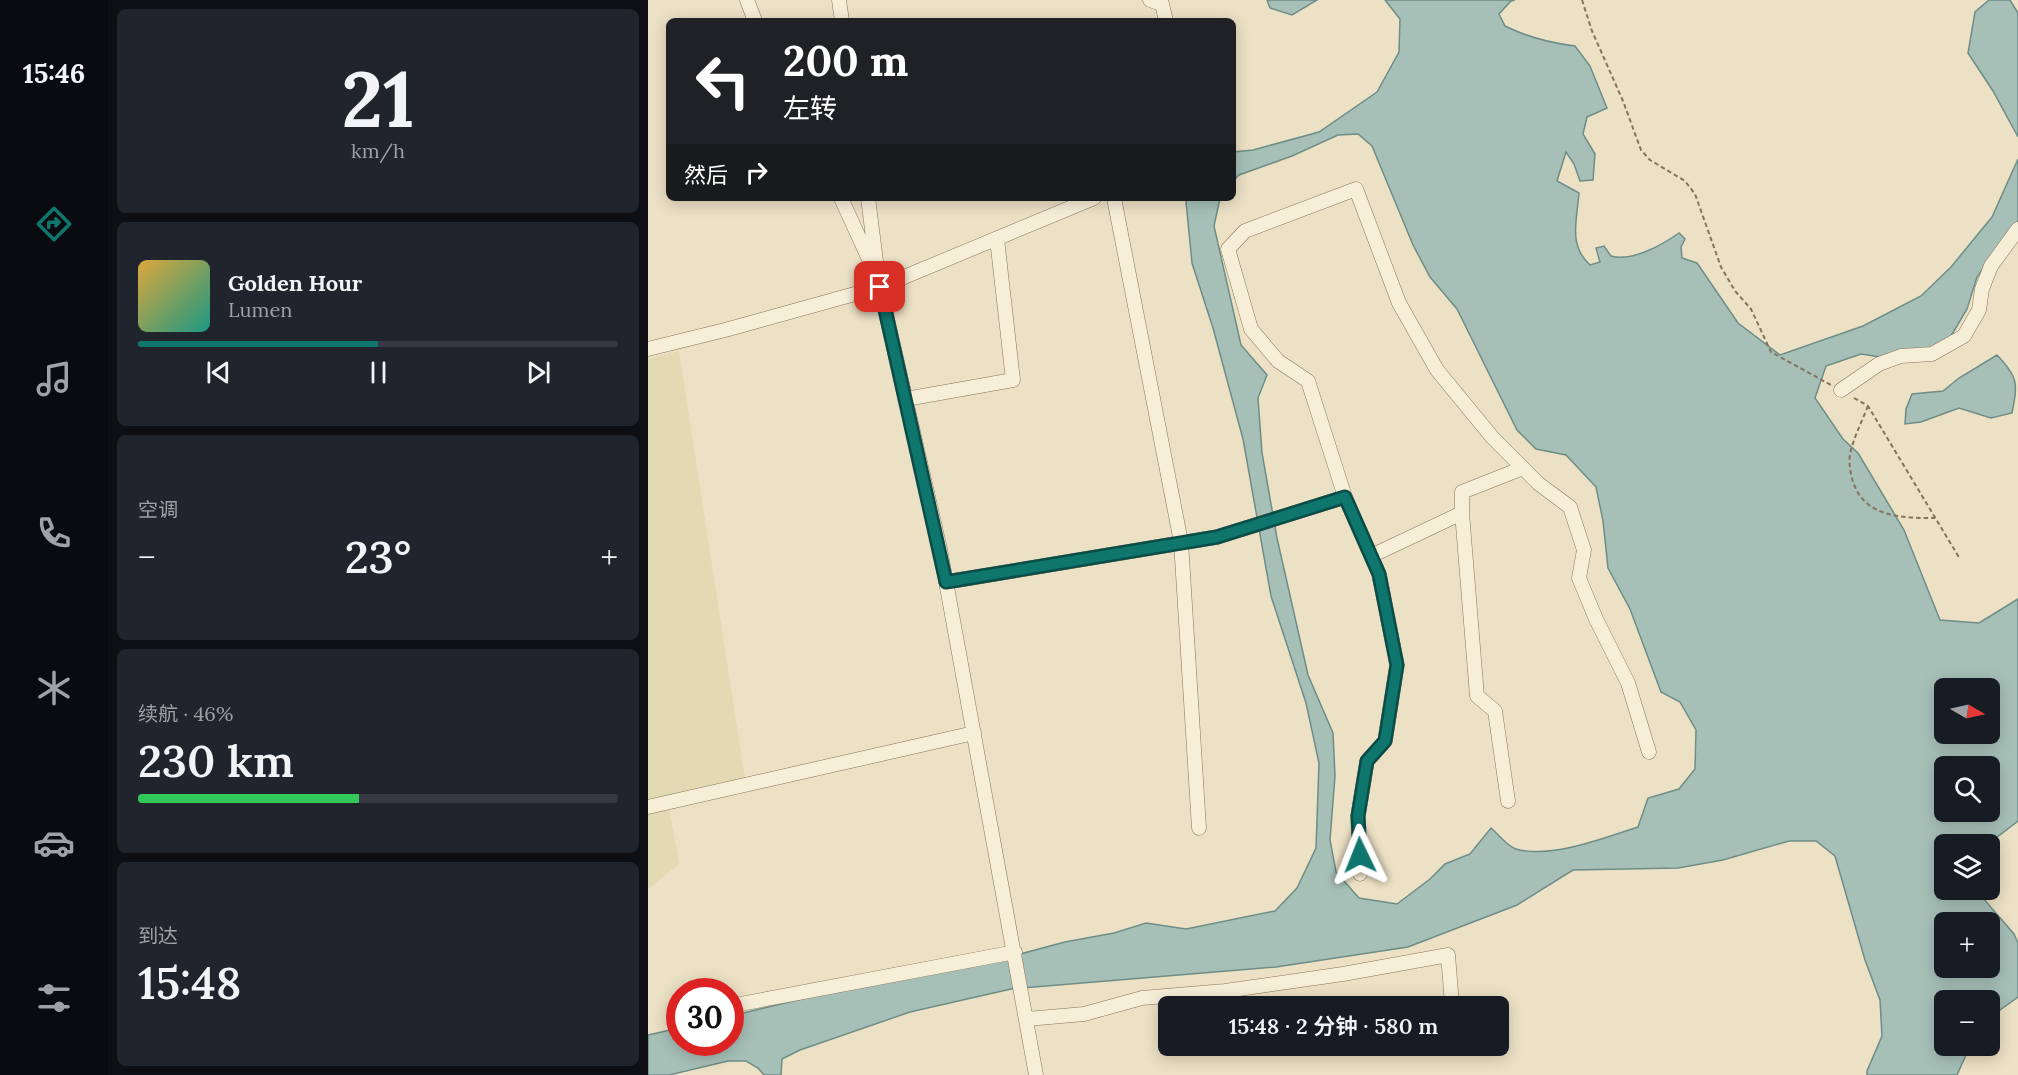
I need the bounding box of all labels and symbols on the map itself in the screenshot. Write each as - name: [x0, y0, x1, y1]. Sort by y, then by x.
- pin: [854, 261, 905, 312]
- north arrow: [1934, 678, 2000, 744]
- position arrow: [1328, 823, 1392, 887]
- speed limit sign: 30: [666, 978, 744, 1056]

